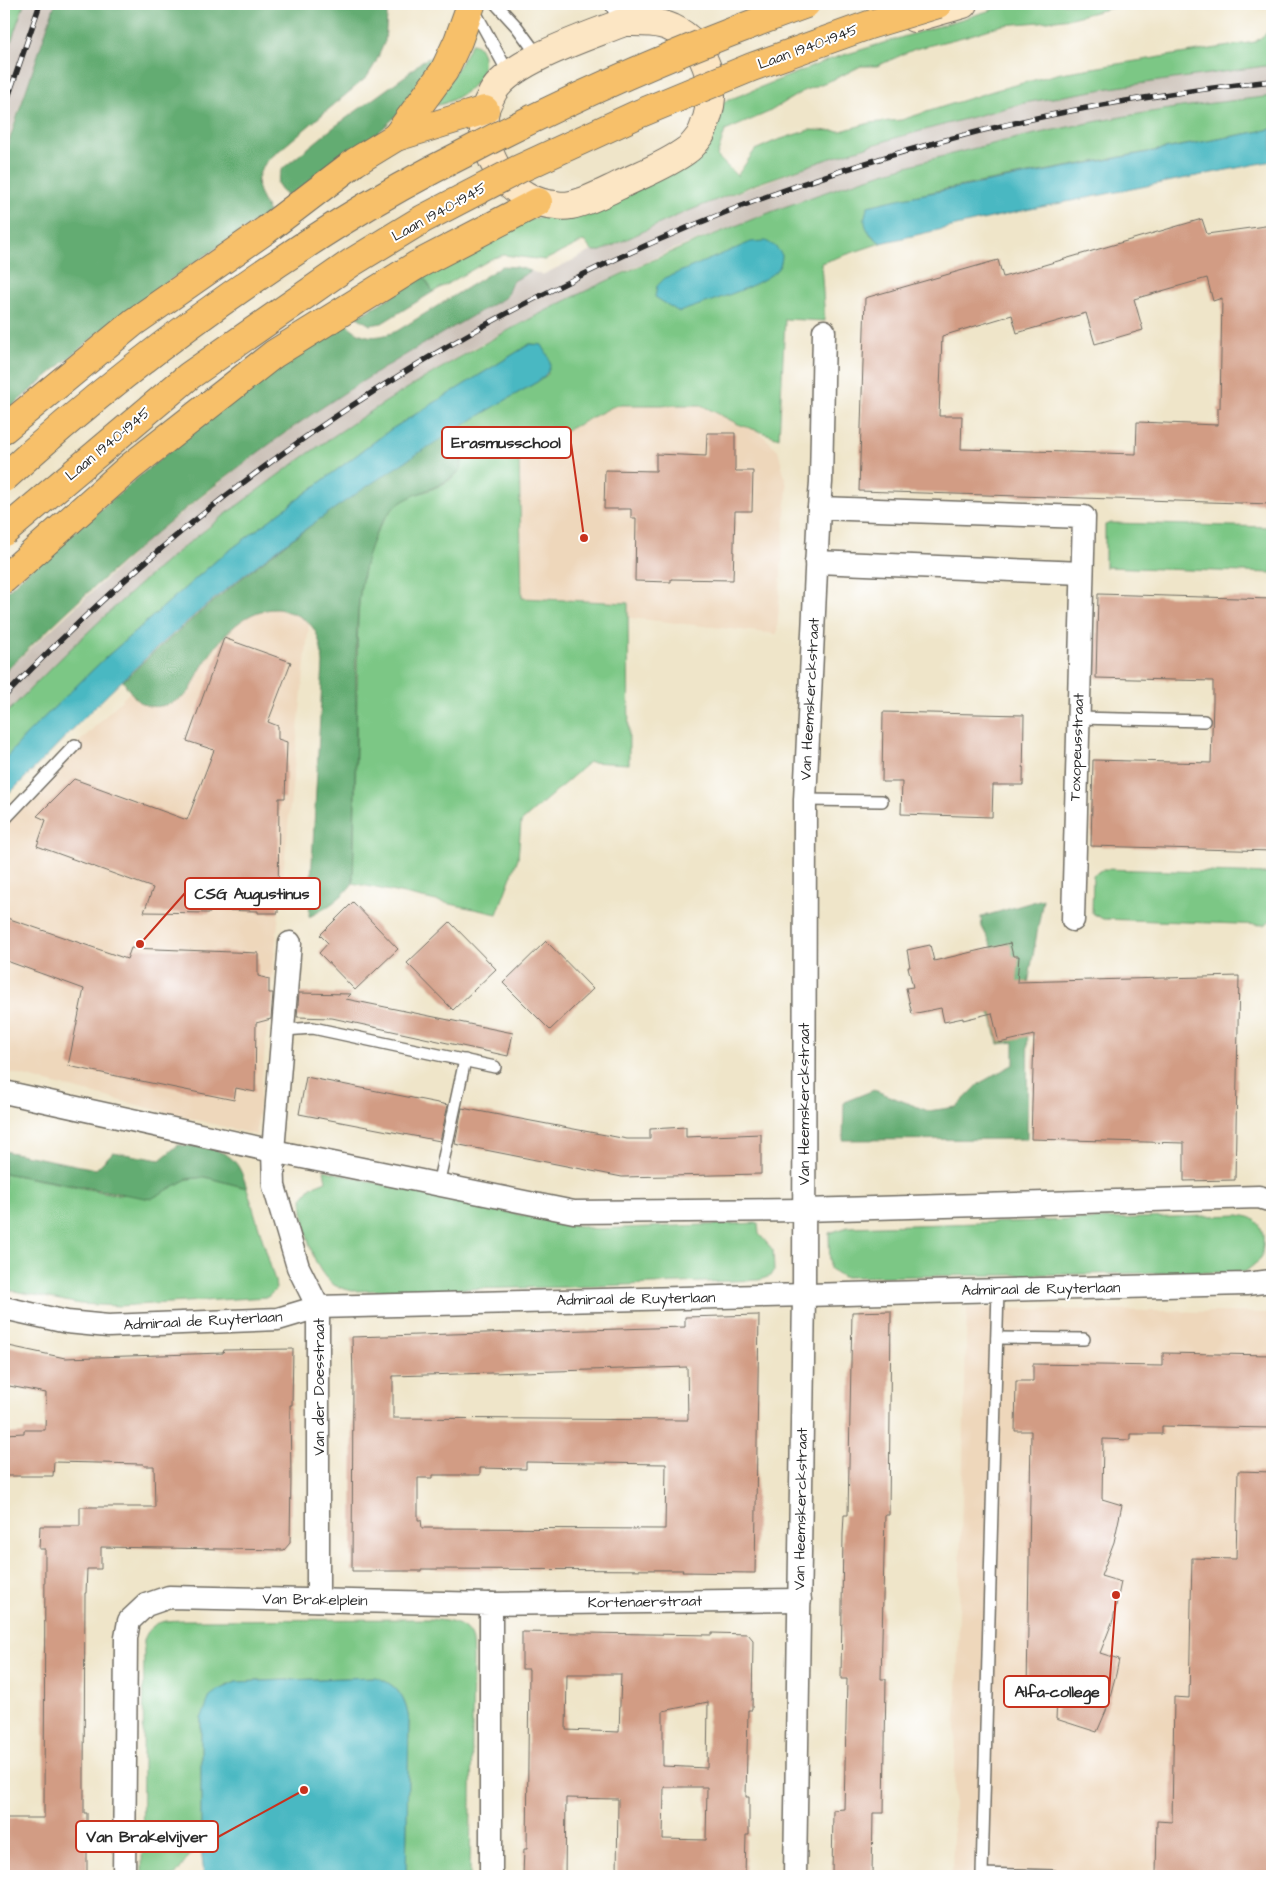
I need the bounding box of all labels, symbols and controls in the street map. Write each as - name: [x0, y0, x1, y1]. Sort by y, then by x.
- street label: Laan 1940-1945: [755, 19, 861, 75]
- street label: Laan 1940-1945: [388, 177, 490, 247]
- street label: Laan 1940-1945: [61, 402, 155, 486]
- callout: Erasmusschool: [442, 427, 571, 458]
- text: Erasmusschool: [451, 432, 561, 454]
- street label: Van Heemskerckstraat: [795, 617, 825, 781]
- street label: Toxopeusstraat: [1065, 693, 1089, 801]
- callout: CSG Augustinus: [185, 878, 320, 909]
- text: CSG Augustinus: [195, 883, 309, 907]
- street label: Van Heemskerckstraat: [794, 1023, 815, 1185]
- street label: Admiraal de Ruyterlaan: [961, 1277, 1121, 1302]
- street label: Admiraal de Ruyterlaan: [556, 1287, 716, 1312]
- street label: Admiraal de Ruyterlaan: [123, 1306, 284, 1337]
- street label: Van der Doesstraat: [309, 1318, 330, 1456]
- street label: Van Heemskerckstraat: [789, 1428, 813, 1590]
- street label: Van Brakelplein: [262, 1589, 368, 1611]
- street label: Kortenaerstraat: [587, 1591, 703, 1613]
- callout: Alfa-college: [1004, 1676, 1109, 1707]
- text: Alfa-college: [1014, 1681, 1100, 1705]
- callout: Van Brakelvijver: [76, 1821, 218, 1852]
- text: Van Brakelvijver: [85, 1826, 208, 1848]

